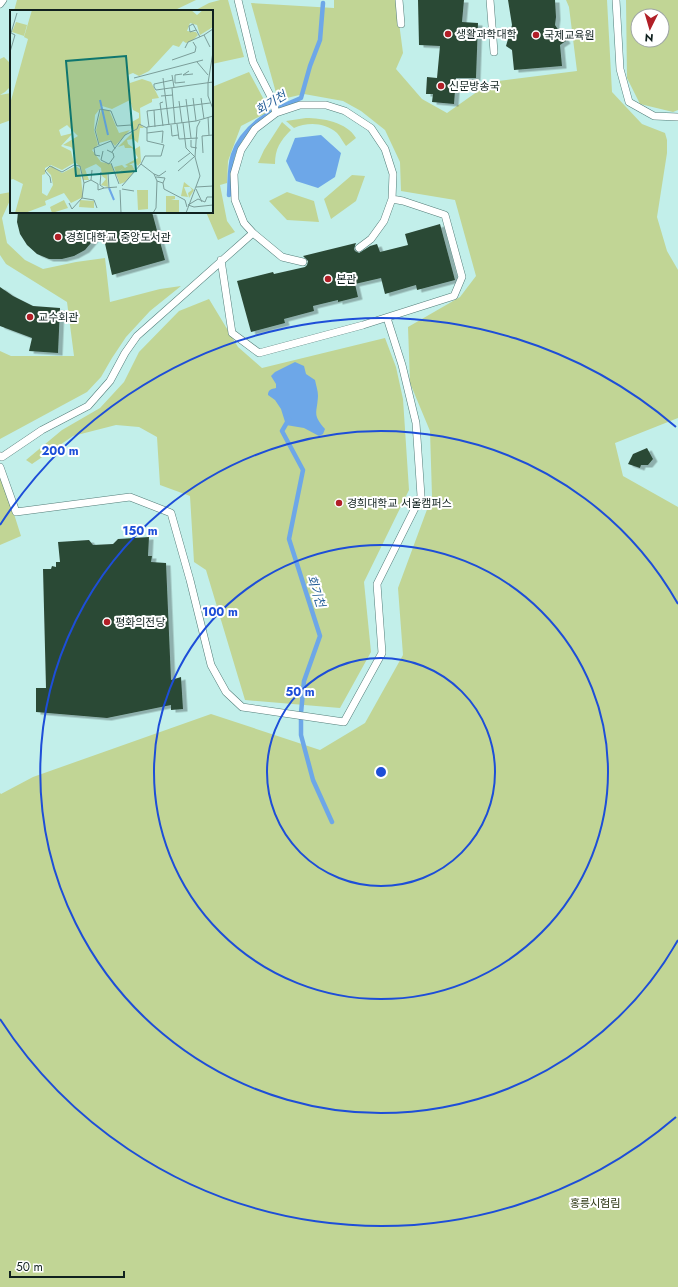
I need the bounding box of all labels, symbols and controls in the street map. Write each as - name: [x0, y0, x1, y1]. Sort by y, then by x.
- north arrow: [630, 8, 670, 48]
- inset map: [10, 10, 213, 213]
- place label: 생활과학대학: [456, 26, 517, 42]
- place label: 국제교육원: [544, 27, 595, 43]
- marker: 생활과학대학: [443, 29, 453, 39]
- marker: 국제교육원: [531, 30, 541, 40]
- text: N: [644, 30, 654, 46]
- place label: 신문방송국: [449, 78, 500, 94]
- marker: 신문방송국: [436, 81, 446, 91]
- water label: 회기천: [252, 86, 292, 119]
- place label: 경희대학교 중앙도서관: [66, 229, 171, 245]
- marker: 경희대학교 중앙도서관: [53, 232, 63, 242]
- place label: 본관: [336, 271, 356, 287]
- marker: 본관: [323, 274, 333, 284]
- place label: 교수회관: [38, 309, 78, 325]
- marker: 교수회관: [25, 312, 35, 322]
- text: 200 m: [41, 442, 79, 460]
- place label: 경희대학교 서울캠퍼스: [347, 495, 452, 511]
- marker: 경희대학교 서울캠퍼스: [334, 498, 344, 508]
- text: 150 m: [122, 522, 158, 540]
- water label: 회기천: [302, 572, 330, 611]
- text: 100 m: [202, 603, 238, 621]
- place label: 평화의전당: [115, 614, 166, 630]
- marker: 평화의전당: [102, 617, 112, 627]
- text: 50 m: [285, 683, 315, 701]
- centre of rings: [374, 765, 388, 779]
- park label: 홍릉시험림: [570, 1195, 620, 1211]
- scale bar: [10, 1253, 124, 1279]
- text: 50 m: [16, 1258, 43, 1276]

